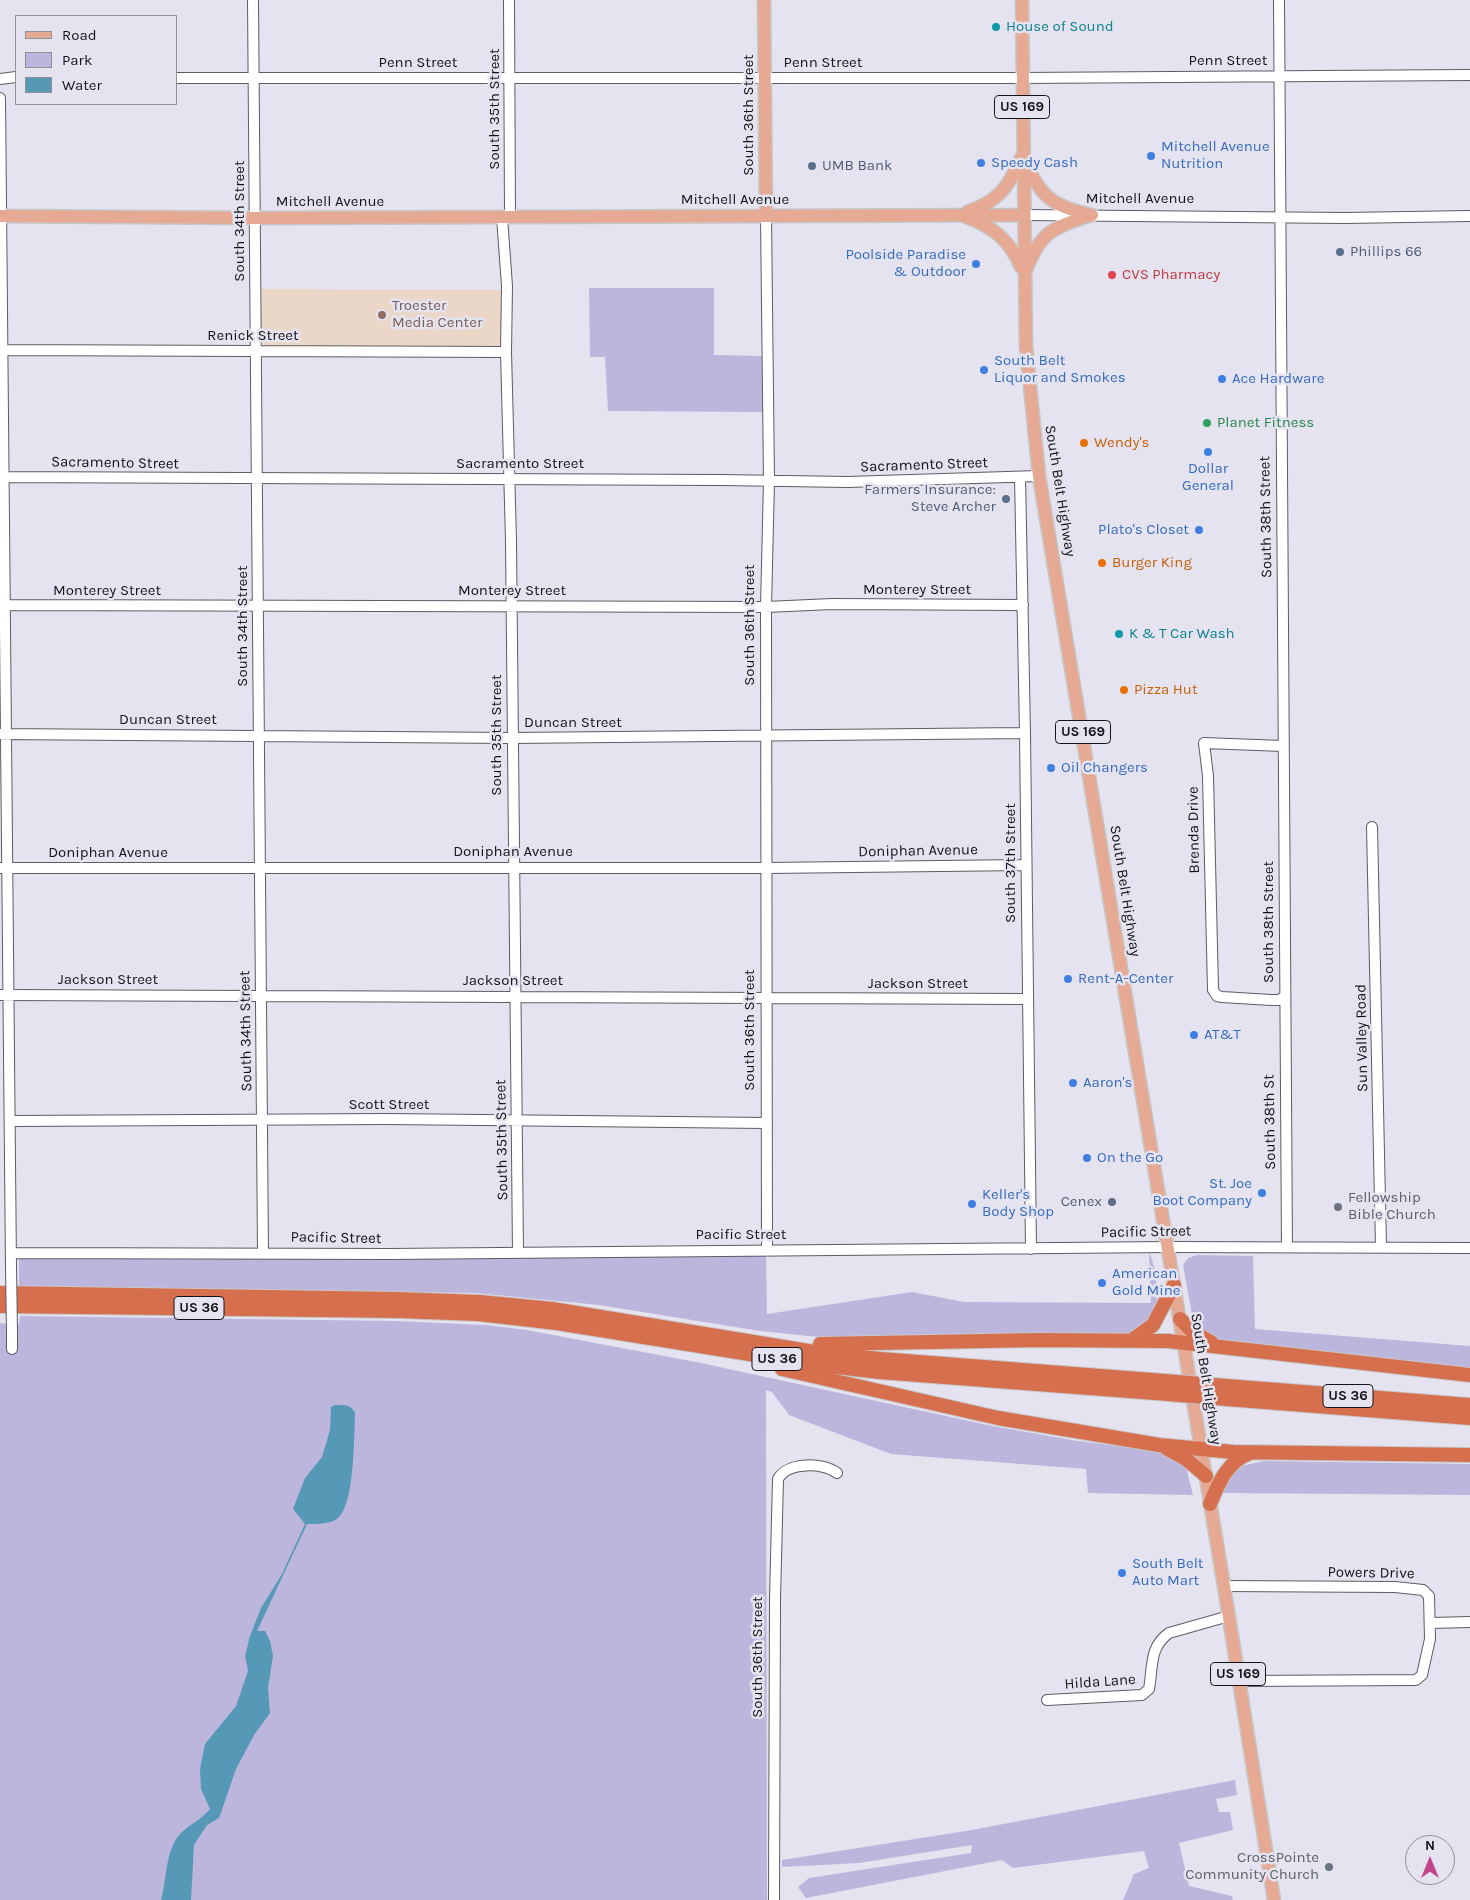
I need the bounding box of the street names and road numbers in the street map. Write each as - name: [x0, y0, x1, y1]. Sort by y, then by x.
- street label: South 35th Street: [486, 48, 504, 170]
- street label: Penn Street: [1189, 52, 1267, 70]
- street label: Penn Street: [379, 54, 457, 72]
- street label: South 36th Street: [740, 54, 758, 176]
- street label: Penn Street: [784, 54, 862, 72]
- road number: US 169: [994, 95, 1050, 118]
- street label: South 34th Street: [231, 160, 249, 282]
- street label: Mitchell Avenue: [1086, 190, 1194, 208]
- street label: Mitchell Avenue: [681, 191, 789, 209]
- street label: Mitchell Avenue: [276, 193, 384, 211]
- street label: Renick Street: [207, 327, 299, 345]
- street label: South Belt Highway: [1041, 424, 1079, 558]
- street label: Sacramento Street: [51, 453, 179, 473]
- street label: Sacramento Street: [860, 454, 988, 476]
- street label: Sacramento Street: [456, 455, 584, 473]
- street label: South 38th Street: [1256, 456, 1276, 578]
- street label: South 36th Street: [741, 564, 759, 686]
- street label: South 34th Street: [234, 565, 252, 687]
- street label: Monterey Street: [863, 581, 971, 599]
- street label: Monterey Street: [53, 582, 161, 600]
- street label: Monterey Street: [458, 582, 566, 600]
- street label: South 35th Street: [488, 674, 506, 796]
- street label: Duncan Street: [119, 711, 217, 729]
- street label: Duncan Street: [524, 714, 622, 732]
- road number: US 169: [1056, 720, 1110, 744]
- street label: Brenda Drive: [1184, 786, 1204, 874]
- street label: South 37th Street: [1002, 803, 1020, 923]
- street label: South Belt Highway: [1106, 824, 1144, 958]
- street label: Doniphan Avenue: [858, 841, 978, 861]
- street label: Doniphan Avenue: [453, 843, 573, 861]
- street label: Doniphan Avenue: [48, 844, 168, 862]
- street label: South 38th Street: [1260, 861, 1278, 983]
- street label: South 36th Street: [741, 969, 759, 1091]
- street label: South 34th Street: [236, 970, 256, 1092]
- street label: Jackson Street: [58, 971, 158, 989]
- street label: Jackson Street: [463, 972, 563, 990]
- street label: Jackson Street: [868, 975, 968, 993]
- street label: Sun Valley Road: [1352, 984, 1372, 1092]
- street label: South 38th St: [1260, 1074, 1280, 1170]
- street label: South 35th Street: [492, 1079, 512, 1201]
- street label: Scott Street: [348, 1096, 430, 1114]
- street label: Pacific Street: [1100, 1222, 1192, 1242]
- street label: Pacific Street: [696, 1226, 786, 1244]
- street label: Pacific Street: [290, 1228, 382, 1248]
- road number: US 36: [174, 1296, 224, 1320]
- street label: South Belt Highway: [1187, 1312, 1225, 1446]
- road number: US 36: [752, 1348, 802, 1370]
- road number: US 36: [1323, 1384, 1373, 1408]
- street label: Powers Drive: [1327, 1563, 1415, 1583]
- street label: South 36th Street: [749, 1596, 767, 1718]
- road number: US 169: [1210, 1662, 1266, 1686]
- street label: Hilda Lane: [1064, 1671, 1136, 1693]

